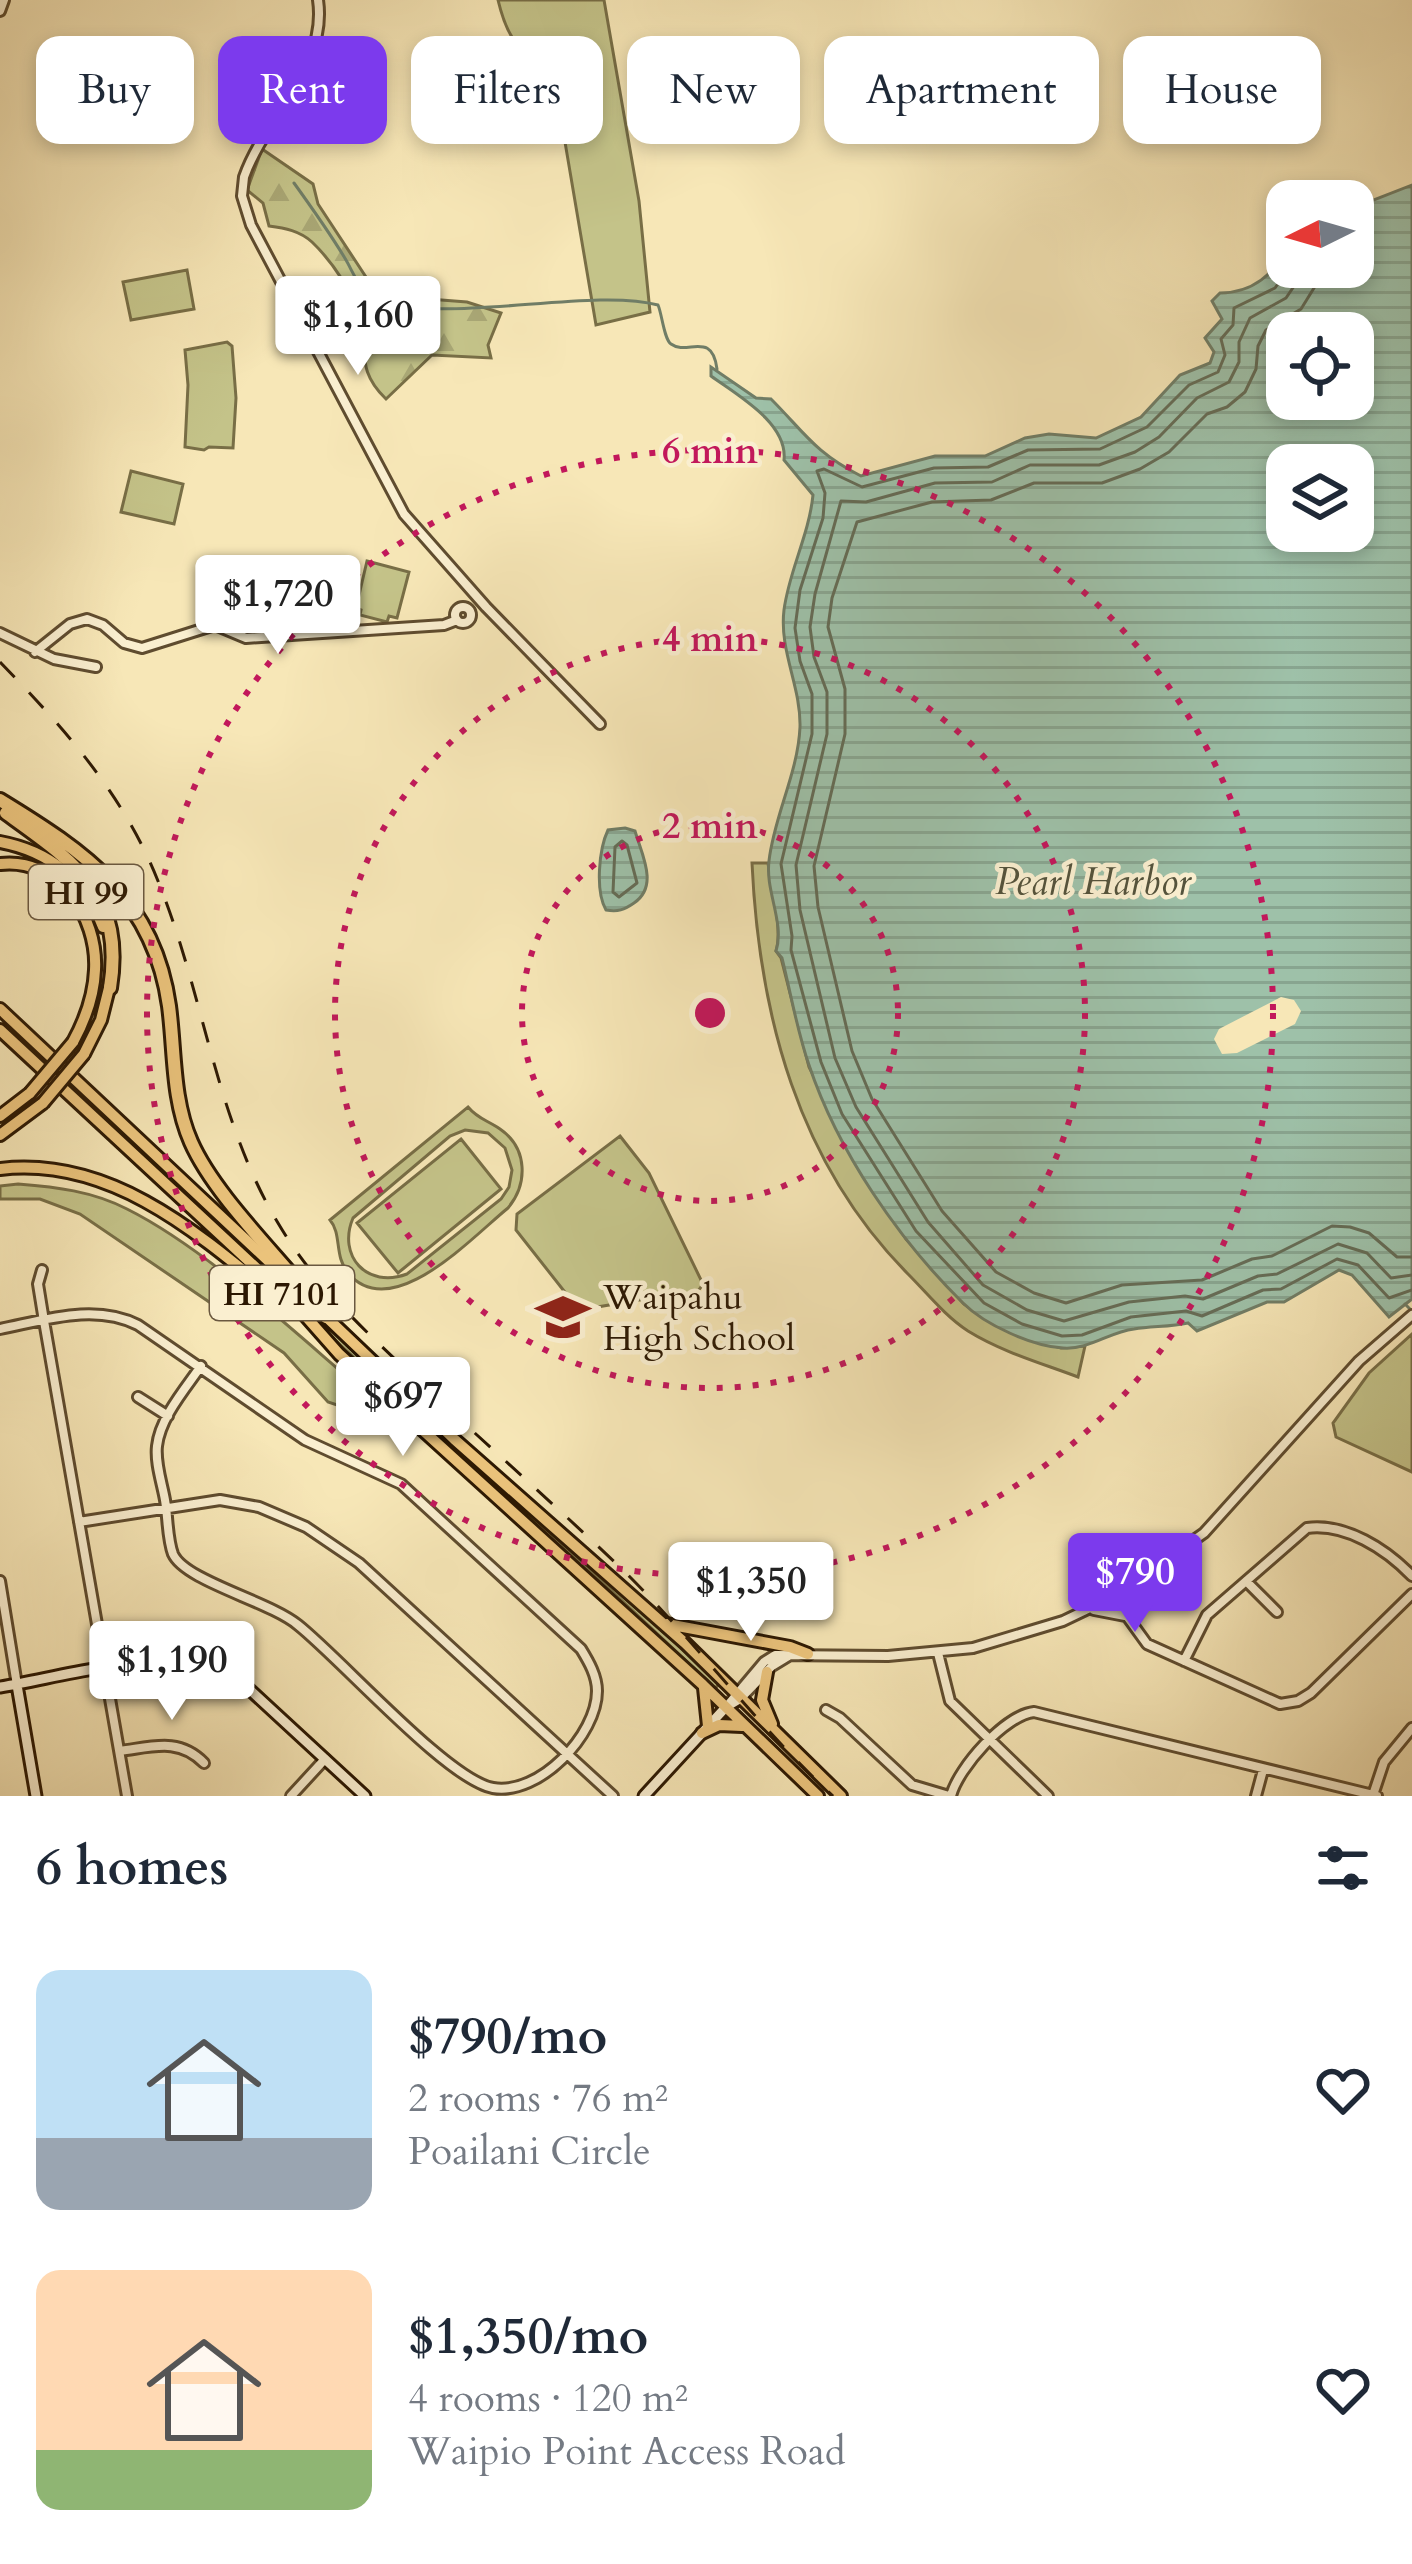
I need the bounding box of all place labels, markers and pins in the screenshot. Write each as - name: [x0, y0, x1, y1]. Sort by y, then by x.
- pin: $1,160: [260, 276, 456, 378]
- pin: $1,720: [180, 555, 376, 657]
- centre of rings: [689, 992, 731, 1034]
- place label: Waipahu High School: [602, 1273, 795, 1363]
- school or university icon: Waipahu High School: [534, 1288, 592, 1346]
- pin: $697: [332, 1357, 474, 1459]
- pin: $790: [1064, 1533, 1206, 1635]
- pin: $1,350: [653, 1542, 849, 1644]
- pin: $1,190: [74, 1621, 270, 1723]

